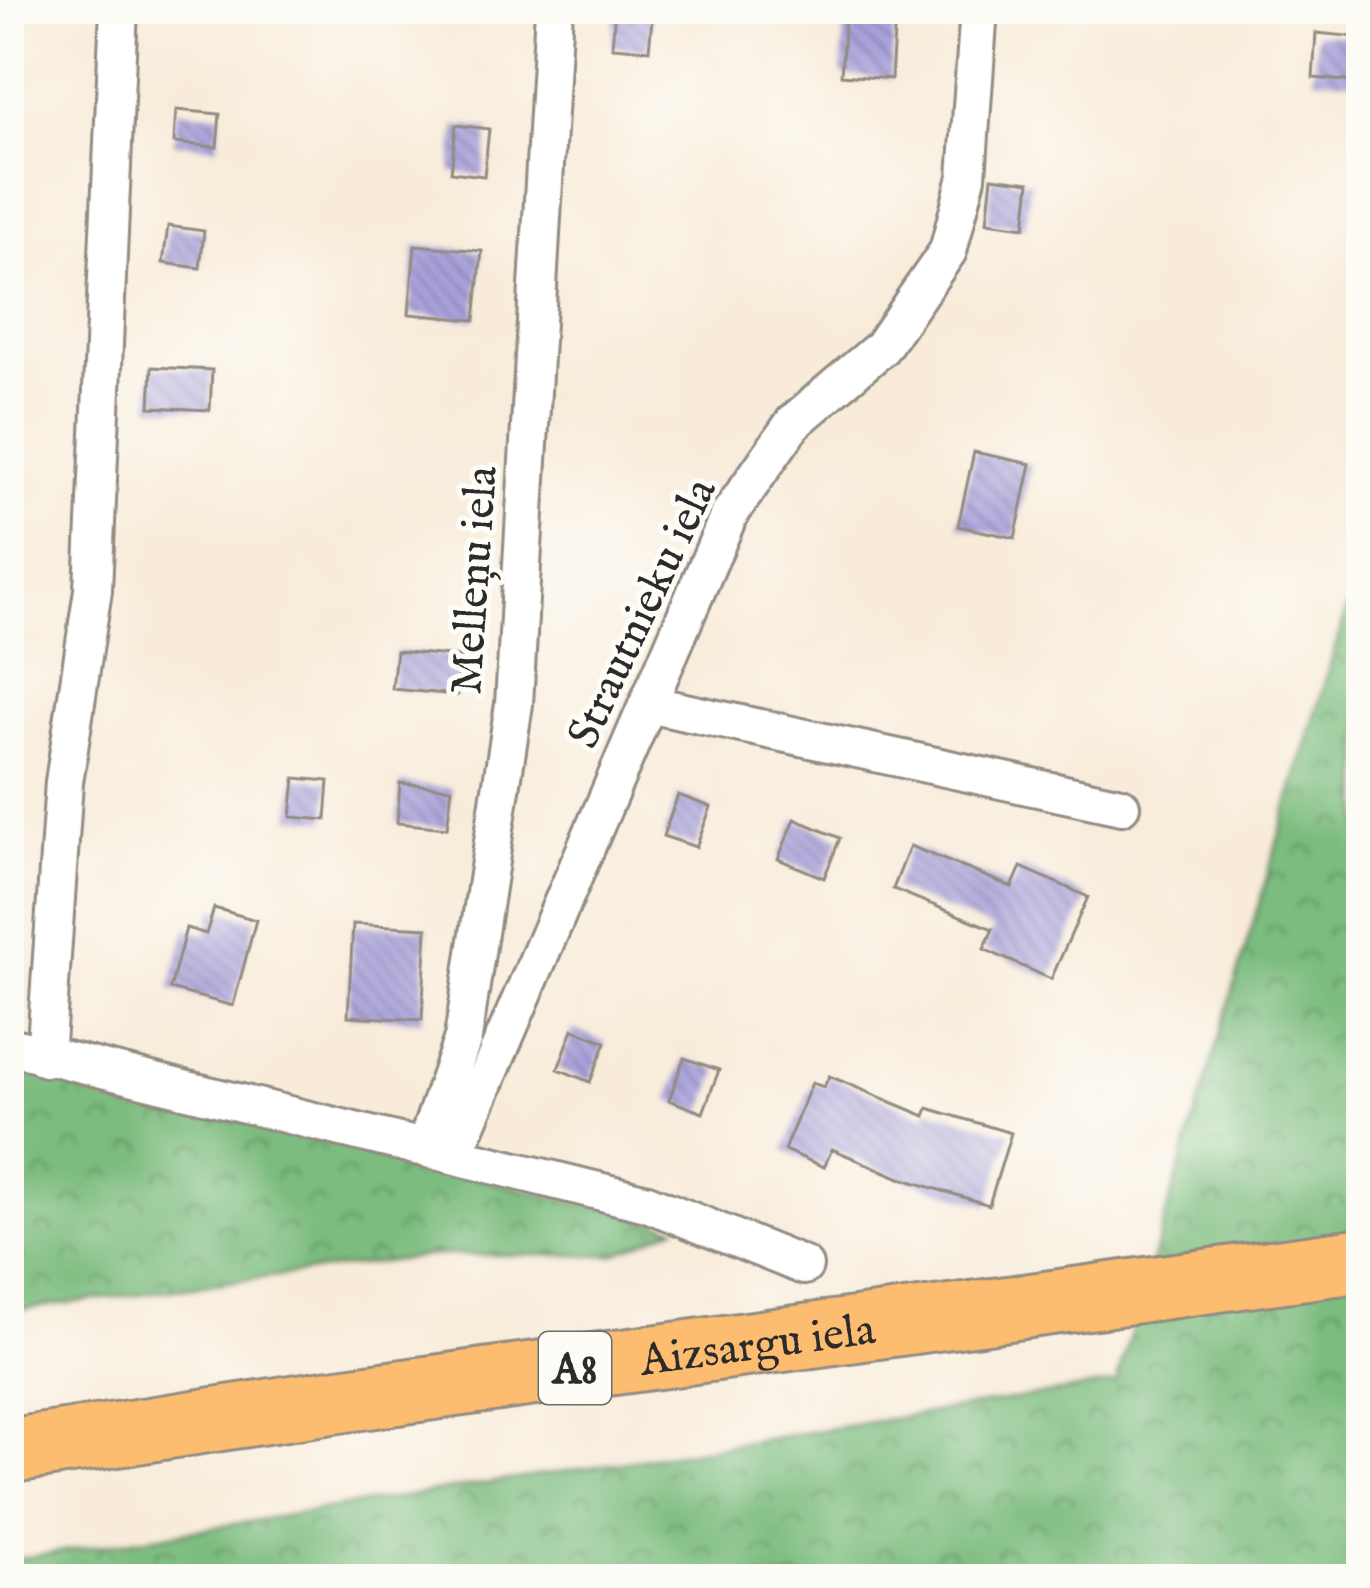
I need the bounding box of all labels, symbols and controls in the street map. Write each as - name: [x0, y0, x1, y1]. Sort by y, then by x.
- street label: Melleņu iela: [439, 464, 512, 696]
- street label: Strautnieku iela: [556, 469, 731, 758]
- street label: Aizsargu iela: [635, 1302, 880, 1391]
- road number: A8: [539, 1332, 611, 1404]

